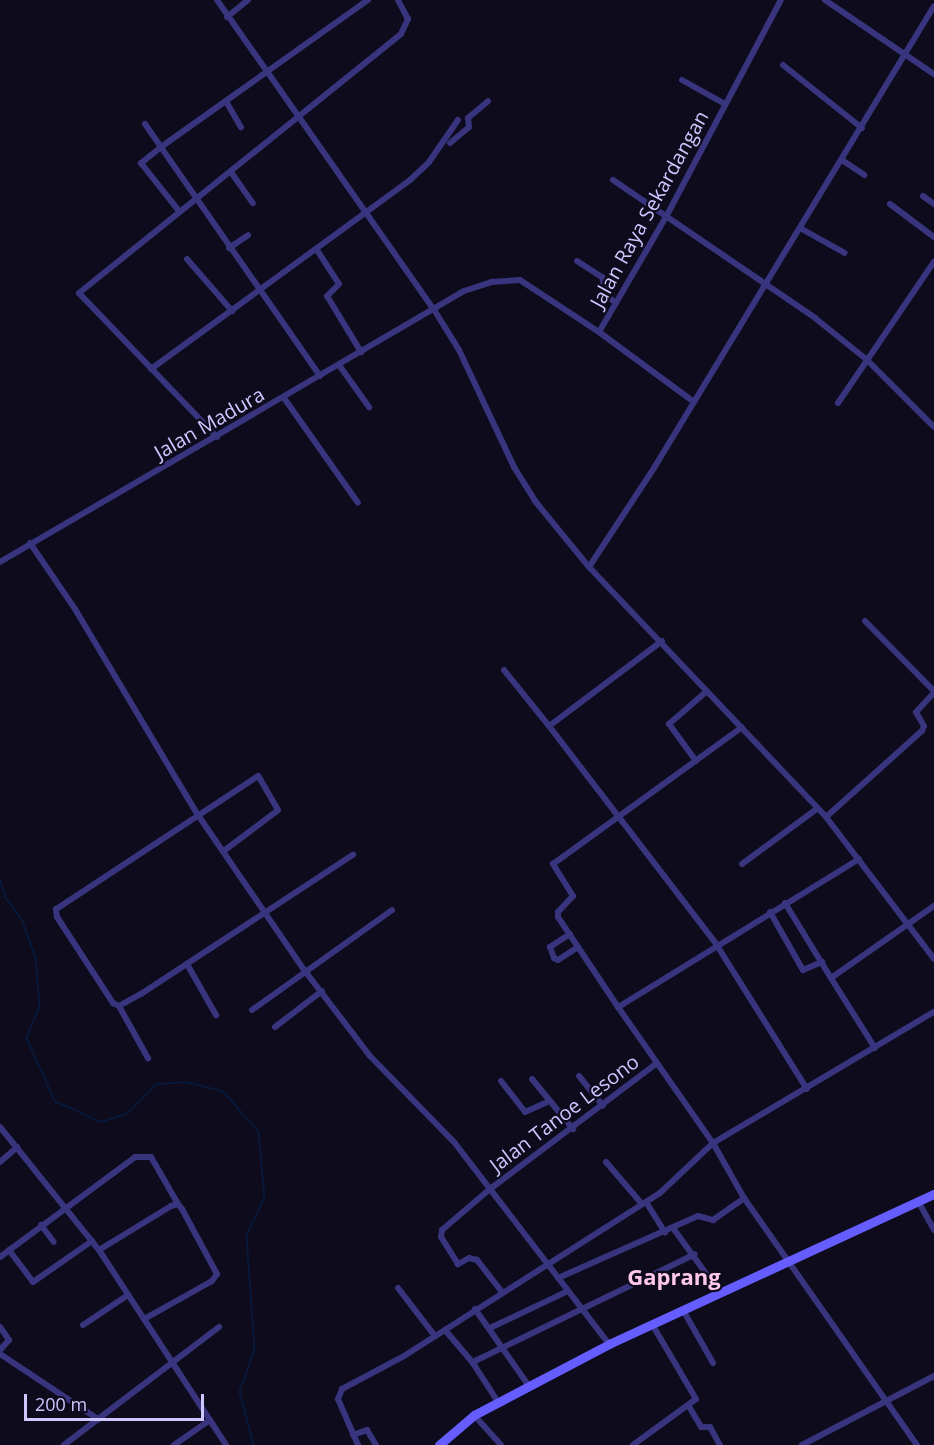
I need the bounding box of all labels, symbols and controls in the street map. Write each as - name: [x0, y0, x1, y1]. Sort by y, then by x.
- street label: Jalan Raya Sekardangan: [585, 106, 713, 312]
- street label: Jalan Madura: [150, 382, 268, 464]
- street label: Jalan Tanoe Lesono: [485, 1049, 643, 1177]
- district label: Gaprang: [627, 1264, 721, 1290]
- scale bar: [27, 1382, 207, 1420]
- text: 200 m: [35, 1392, 87, 1416]

